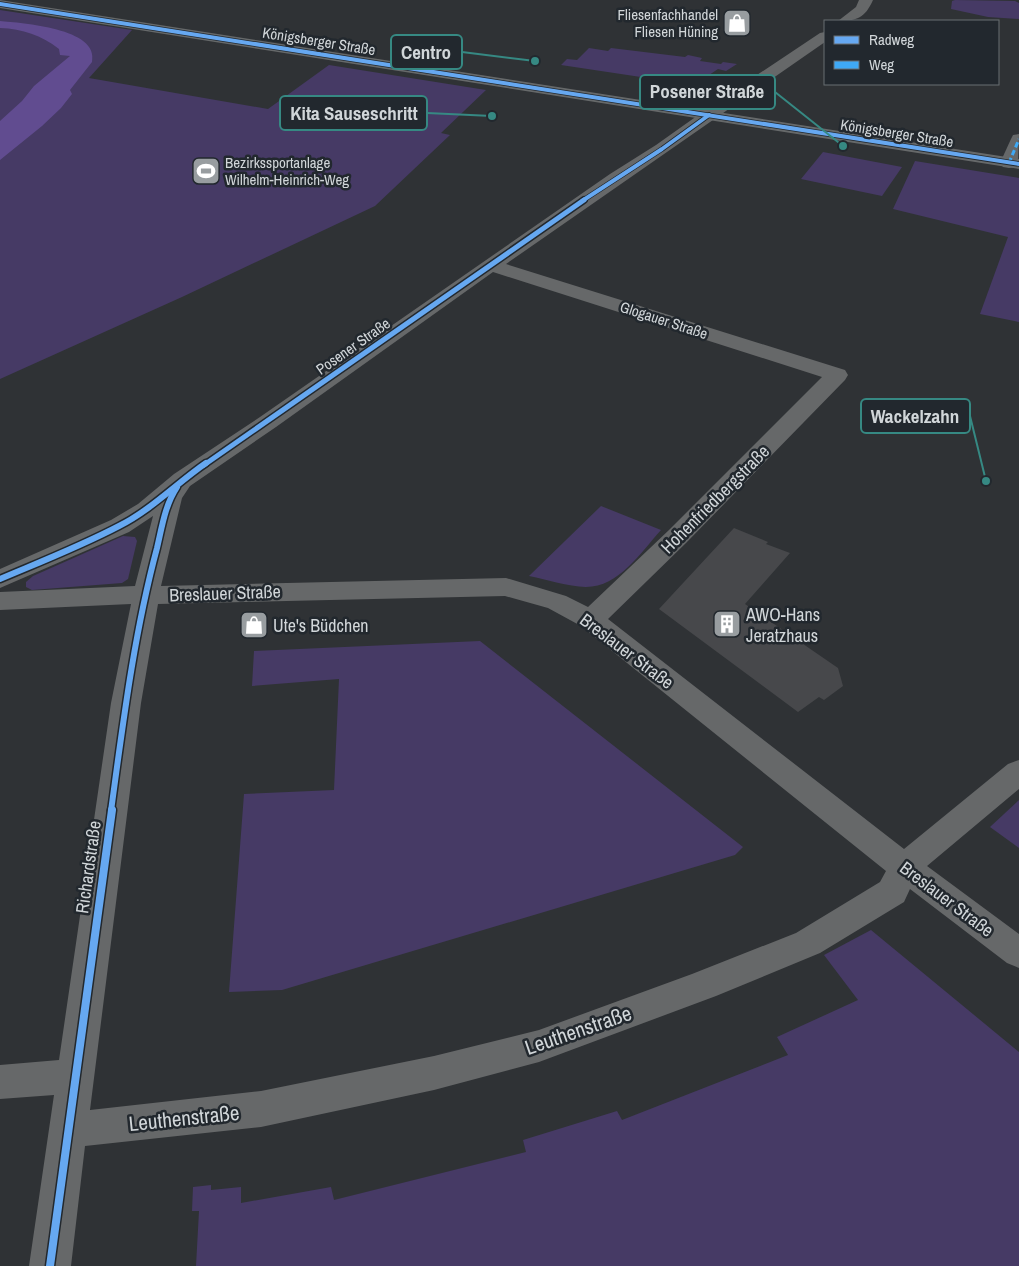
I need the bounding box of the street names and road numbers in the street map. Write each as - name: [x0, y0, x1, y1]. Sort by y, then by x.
- street label: Königsberger Straße: [261, 22, 377, 60]
- street label: Königsberger Straße: [839, 114, 955, 152]
- street label: Glogauer Straße: [618, 296, 711, 344]
- street label: Posener Straße: [312, 313, 394, 379]
- street label: Hohenfriedbergstraße: [655, 439, 775, 559]
- street label: Breslauer Straße: [169, 579, 281, 607]
- street label: Breslauer Straße: [575, 607, 679, 695]
- street label: Richardstraße: [69, 819, 107, 915]
- street label: Breslauer Straße: [895, 855, 999, 943]
- street label: Leuthenstraße: [521, 998, 635, 1062]
- street label: Leuthenstraße: [127, 1098, 241, 1138]

